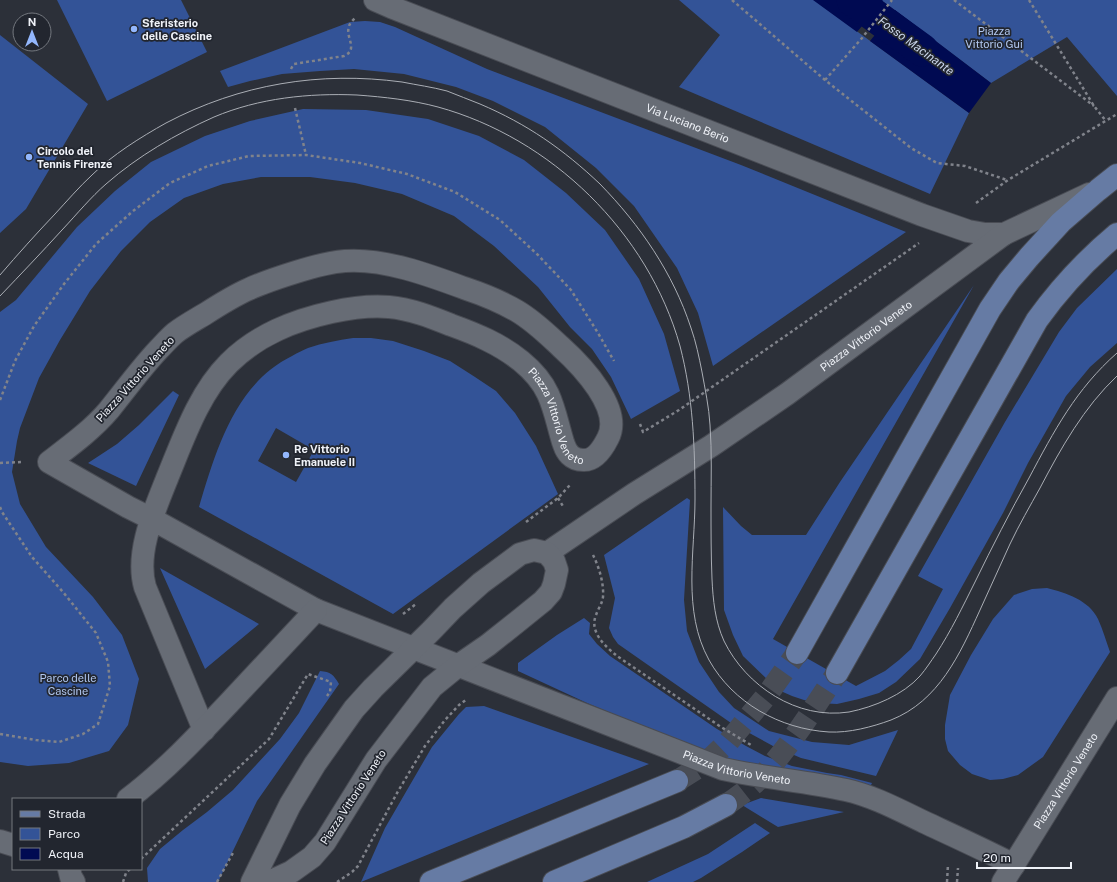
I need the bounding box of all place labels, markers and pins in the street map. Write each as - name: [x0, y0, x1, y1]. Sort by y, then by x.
- place label: Sferisterio delle Cascine: [142, 17, 212, 42]
- marker: Sferisterio delle Cascine: [129, 24, 139, 34]
- place label: Circolo del Tennis Firenze: [37, 145, 112, 170]
- marker: Circolo del Tennis Firenze: [24, 152, 34, 162]
- place label: Re Vittorio Emanuele II: [294, 443, 355, 468]
- marker: Re Vittorio Emanuele II: [281, 450, 291, 460]

